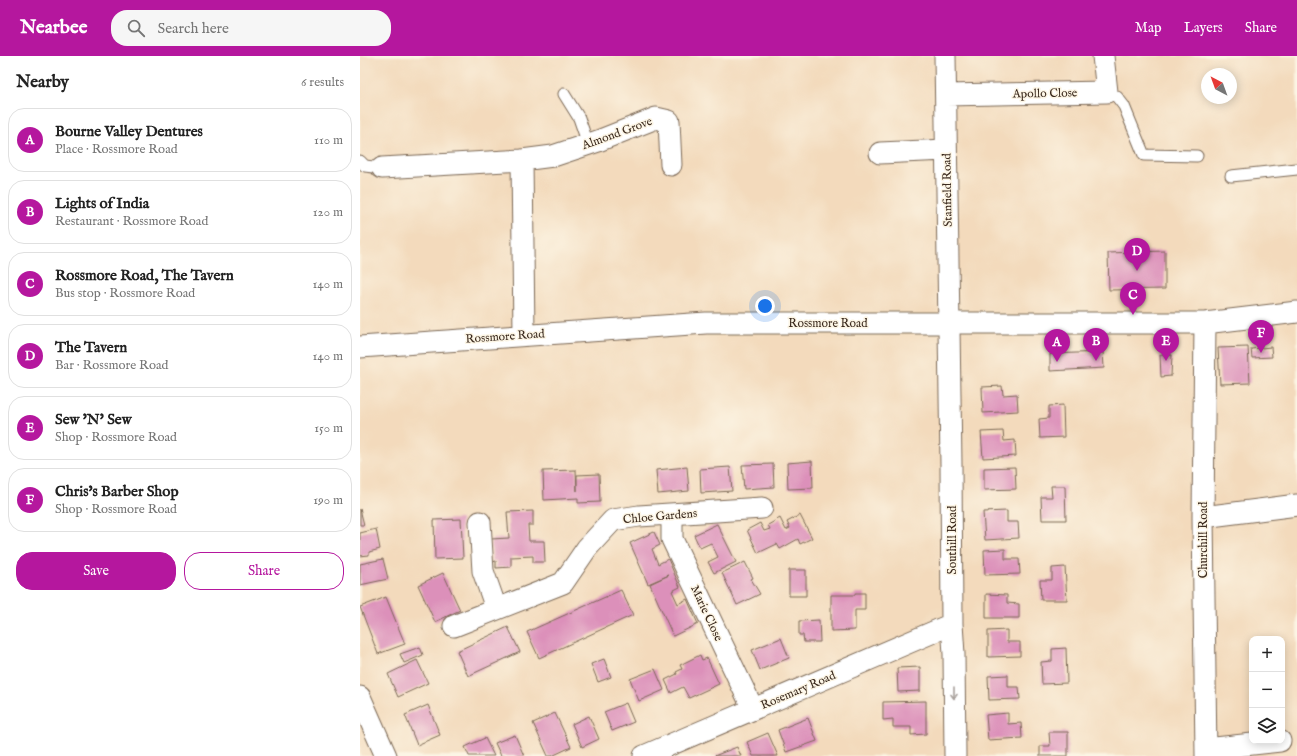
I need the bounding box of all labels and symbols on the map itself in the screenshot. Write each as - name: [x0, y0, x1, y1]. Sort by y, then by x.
- north arrow: [1201, 68, 1237, 104]
- street label: Apollo Close: [1012, 85, 1078, 103]
- street label: Almond Grove: [579, 114, 655, 153]
- street label: Stanfield Road: [939, 152, 956, 227]
- pin: D: [1124, 238, 1150, 271]
- pin: C: [1120, 282, 1146, 315]
- your location: [755, 296, 775, 316]
- street label: Rossmore Road: [788, 316, 868, 331]
- pin: F: [1248, 320, 1274, 353]
- street label: Rossmore Road: [465, 326, 546, 347]
- pin: B: [1083, 328, 1109, 361]
- pin: E: [1153, 328, 1179, 361]
- pin: A: [1044, 329, 1070, 362]
- street label: Churchill Road: [1196, 501, 1211, 578]
- street label: Southill Road: [945, 505, 960, 574]
- street label: Chloe Gardens: [622, 506, 698, 527]
- street label: Marie Close: [687, 583, 726, 644]
- street label: Rosemary Road: [759, 668, 838, 713]
- one-way arrow: [950, 686, 958, 699]

